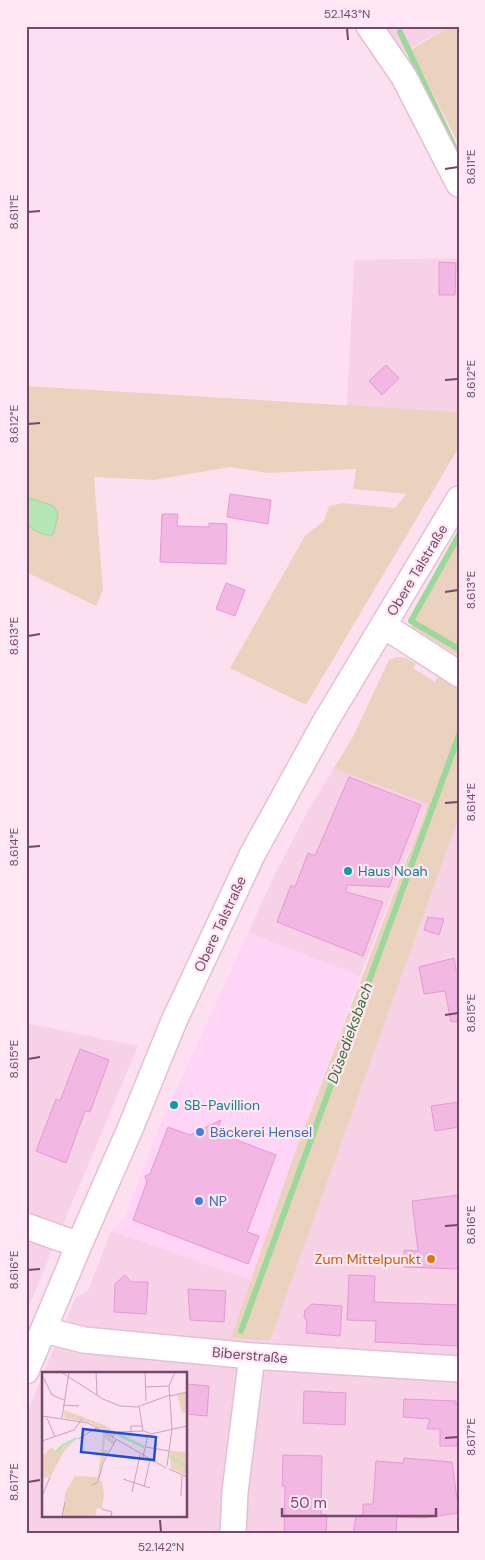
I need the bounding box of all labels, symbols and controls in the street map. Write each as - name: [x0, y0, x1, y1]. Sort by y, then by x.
- text: 52.143°N: [324, 6, 370, 22]
- text: 8.611°E: [463, 149, 479, 185]
- text: 8.611°E: [6, 194, 22, 230]
- text: 8.612°E: [463, 360, 479, 398]
- text: 8.612°E: [6, 405, 22, 443]
- street label: Obere Talstraße: [383, 521, 451, 619]
- text: 8.613°E: [463, 570, 479, 609]
- text: 8.613°E: [6, 616, 22, 655]
- text: 8.614°E: [463, 782, 479, 821]
- text: 8.614°E: [6, 827, 22, 866]
- place label: Haus Noah: [358, 862, 428, 880]
- marker: Haus Noah: [342, 865, 354, 877]
- street label: Obere Talstraße: [190, 873, 250, 975]
- water label: Düsedieksbach: [322, 979, 378, 1086]
- text: 8.615°E: [463, 993, 479, 1032]
- text: 8.615°E: [6, 1039, 22, 1078]
- place label: SB-Pavillion: [184, 1096, 260, 1114]
- marker: SB-Pavillion: [168, 1099, 180, 1111]
- place label: Bäckerei Hensel: [210, 1123, 312, 1141]
- marker: Bäckerei Hensel: [194, 1126, 206, 1138]
- place label: NP: [209, 1192, 227, 1210]
- marker: NP: [193, 1195, 205, 1207]
- text: 8.616°E: [463, 1205, 479, 1245]
- text: 8.616°E: [6, 1250, 22, 1290]
- place label: Zum Mittelpunkt: [315, 1250, 421, 1268]
- marker: Zum Mittelpunkt: [425, 1253, 437, 1265]
- street label: Biberstraße: [212, 1343, 289, 1367]
- inset map: [42, 1372, 188, 1518]
- text: 8.617°E: [463, 1418, 479, 1456]
- text: 8.617°E: [6, 1463, 22, 1501]
- scale bar: [282, 1485, 436, 1517]
- text: 50 m: [290, 1493, 327, 1513]
- text: 52.142°N: [138, 1539, 184, 1555]

